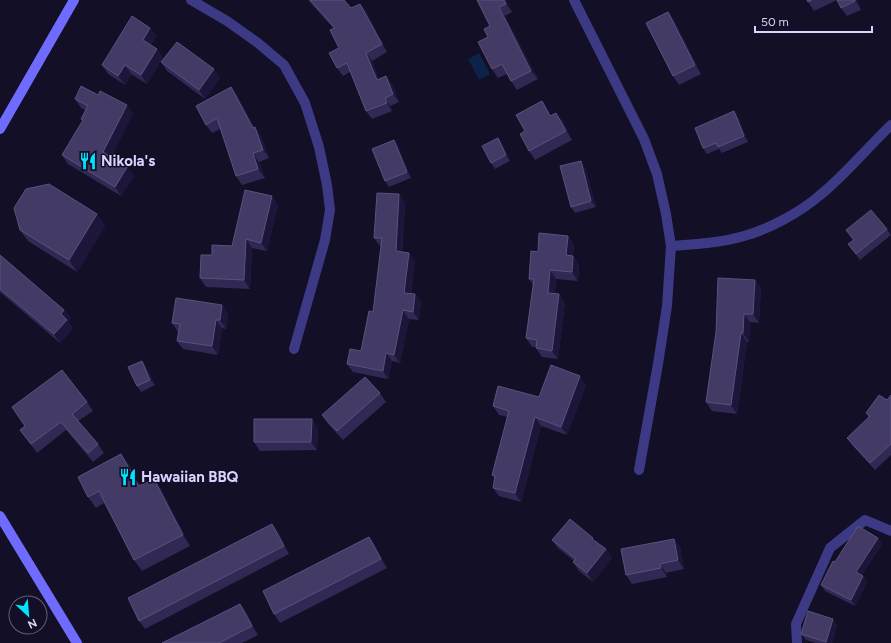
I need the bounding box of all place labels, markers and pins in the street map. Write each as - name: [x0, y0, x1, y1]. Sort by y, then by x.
- restaurant icon: Nikola's: [78, 151, 98, 171]
- place label: Nikola's: [101, 152, 155, 170]
- restaurant icon: Hawaiian BBQ: [118, 467, 138, 487]
- place label: Hawaiian BBQ: [141, 468, 239, 486]

